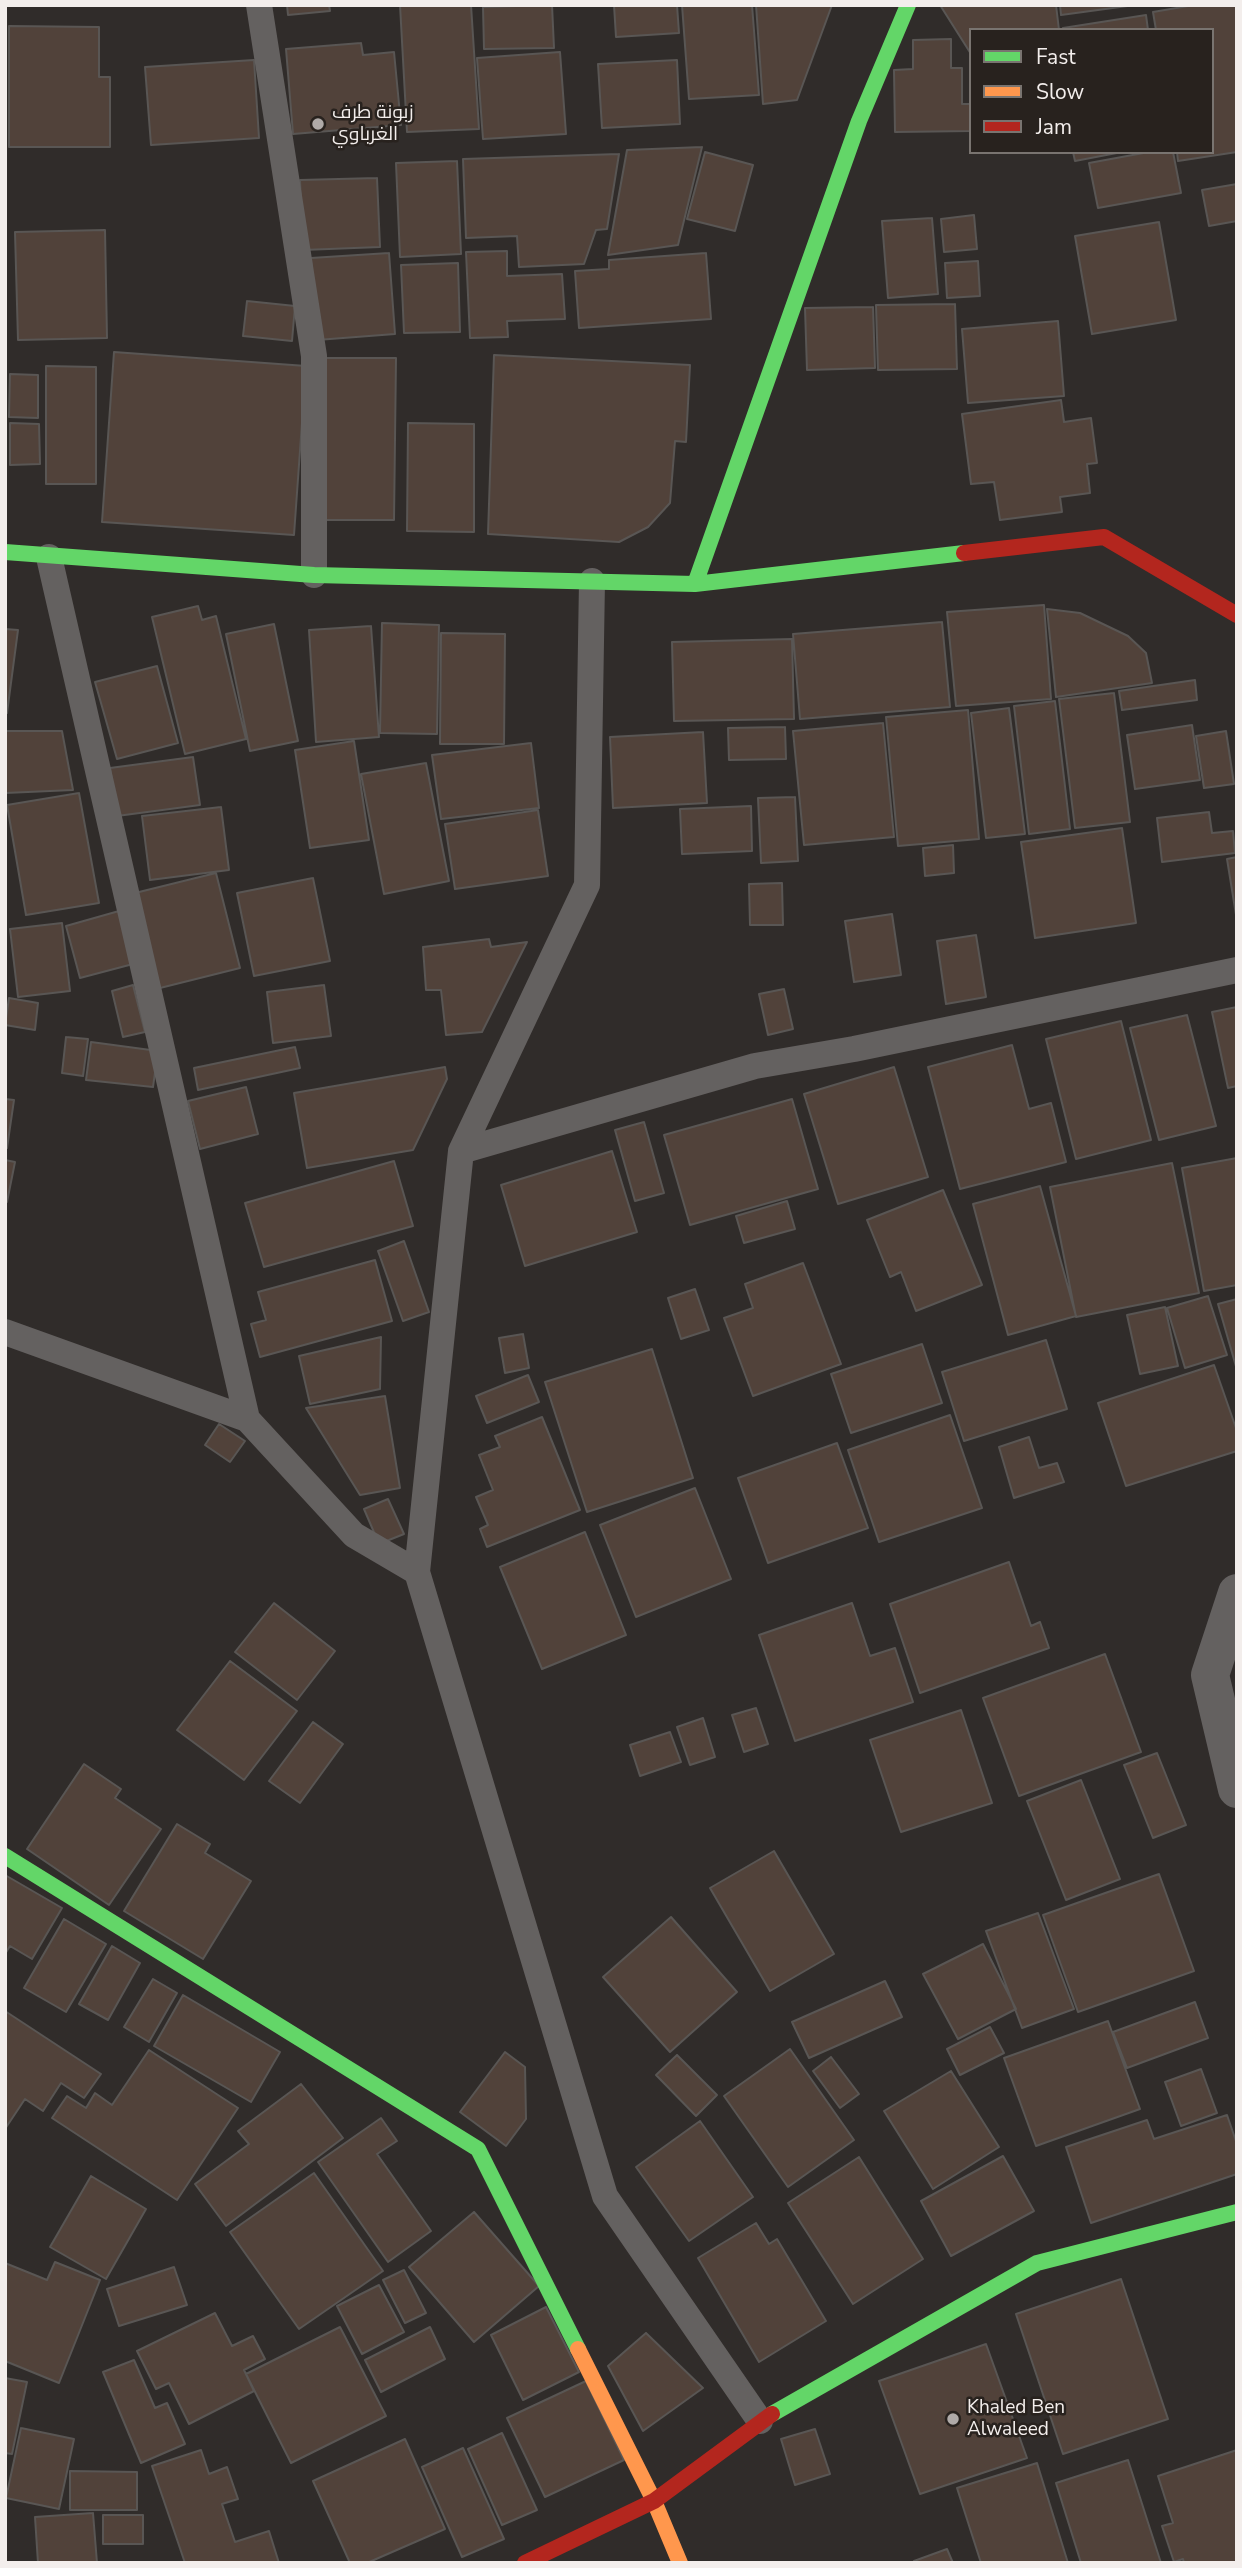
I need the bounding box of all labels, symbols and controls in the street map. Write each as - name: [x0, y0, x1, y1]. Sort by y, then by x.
- legend: [969, 28, 1214, 154]
- text: Fast: [1036, 43, 1076, 71]
- text: Slow: [1036, 78, 1084, 106]
- place label: زبونة طرف الغرباوي: [332, 102, 413, 146]
- text: Jam: [1036, 113, 1072, 141]
- marker: زبونة طرف الغرباوي: [310, 116, 326, 132]
- place label: Khaled Ben Alwaleed: [967, 2397, 1065, 2441]
- marker: Khaled Ben Alwaleed: [945, 2411, 961, 2427]

